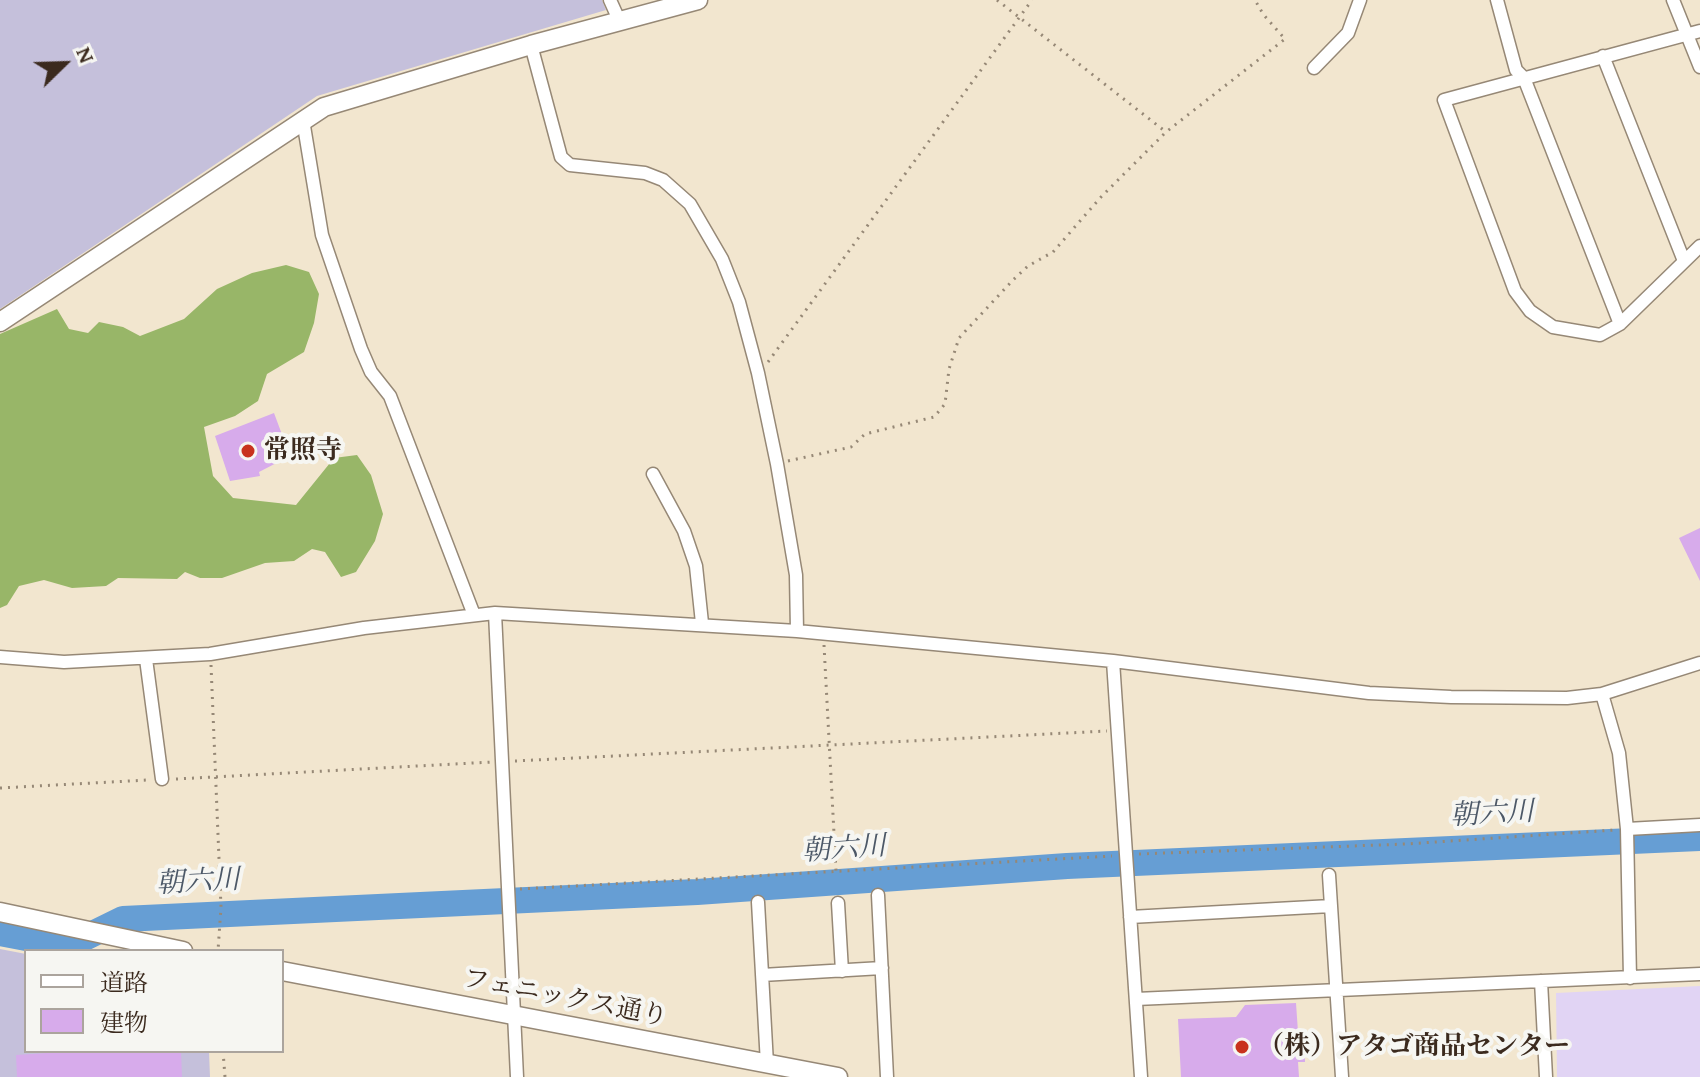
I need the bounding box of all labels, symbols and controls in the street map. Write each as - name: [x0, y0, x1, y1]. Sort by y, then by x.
- north arrow: [24, 24, 104, 104]
- text: N: [68, 42, 104, 68]
- place label: 常照寺: [264, 435, 342, 467]
- marker: 常照寺: [239, 442, 257, 460]
- water label: 朝六川: [1449, 796, 1535, 834]
- water label: 朝六川: [801, 830, 887, 870]
- water label: 朝六川: [155, 864, 241, 902]
- legend: [24, 949, 284, 1053]
- street label: フェニックス通り: [460, 964, 670, 1034]
- text: 道路: [100, 965, 148, 1000]
- text: 建物: [100, 1005, 148, 1040]
- place label: （株）アタゴ商品センター: [1258, 1031, 1570, 1063]
- marker: （株）アタゴ商品センター: [1233, 1038, 1251, 1056]

